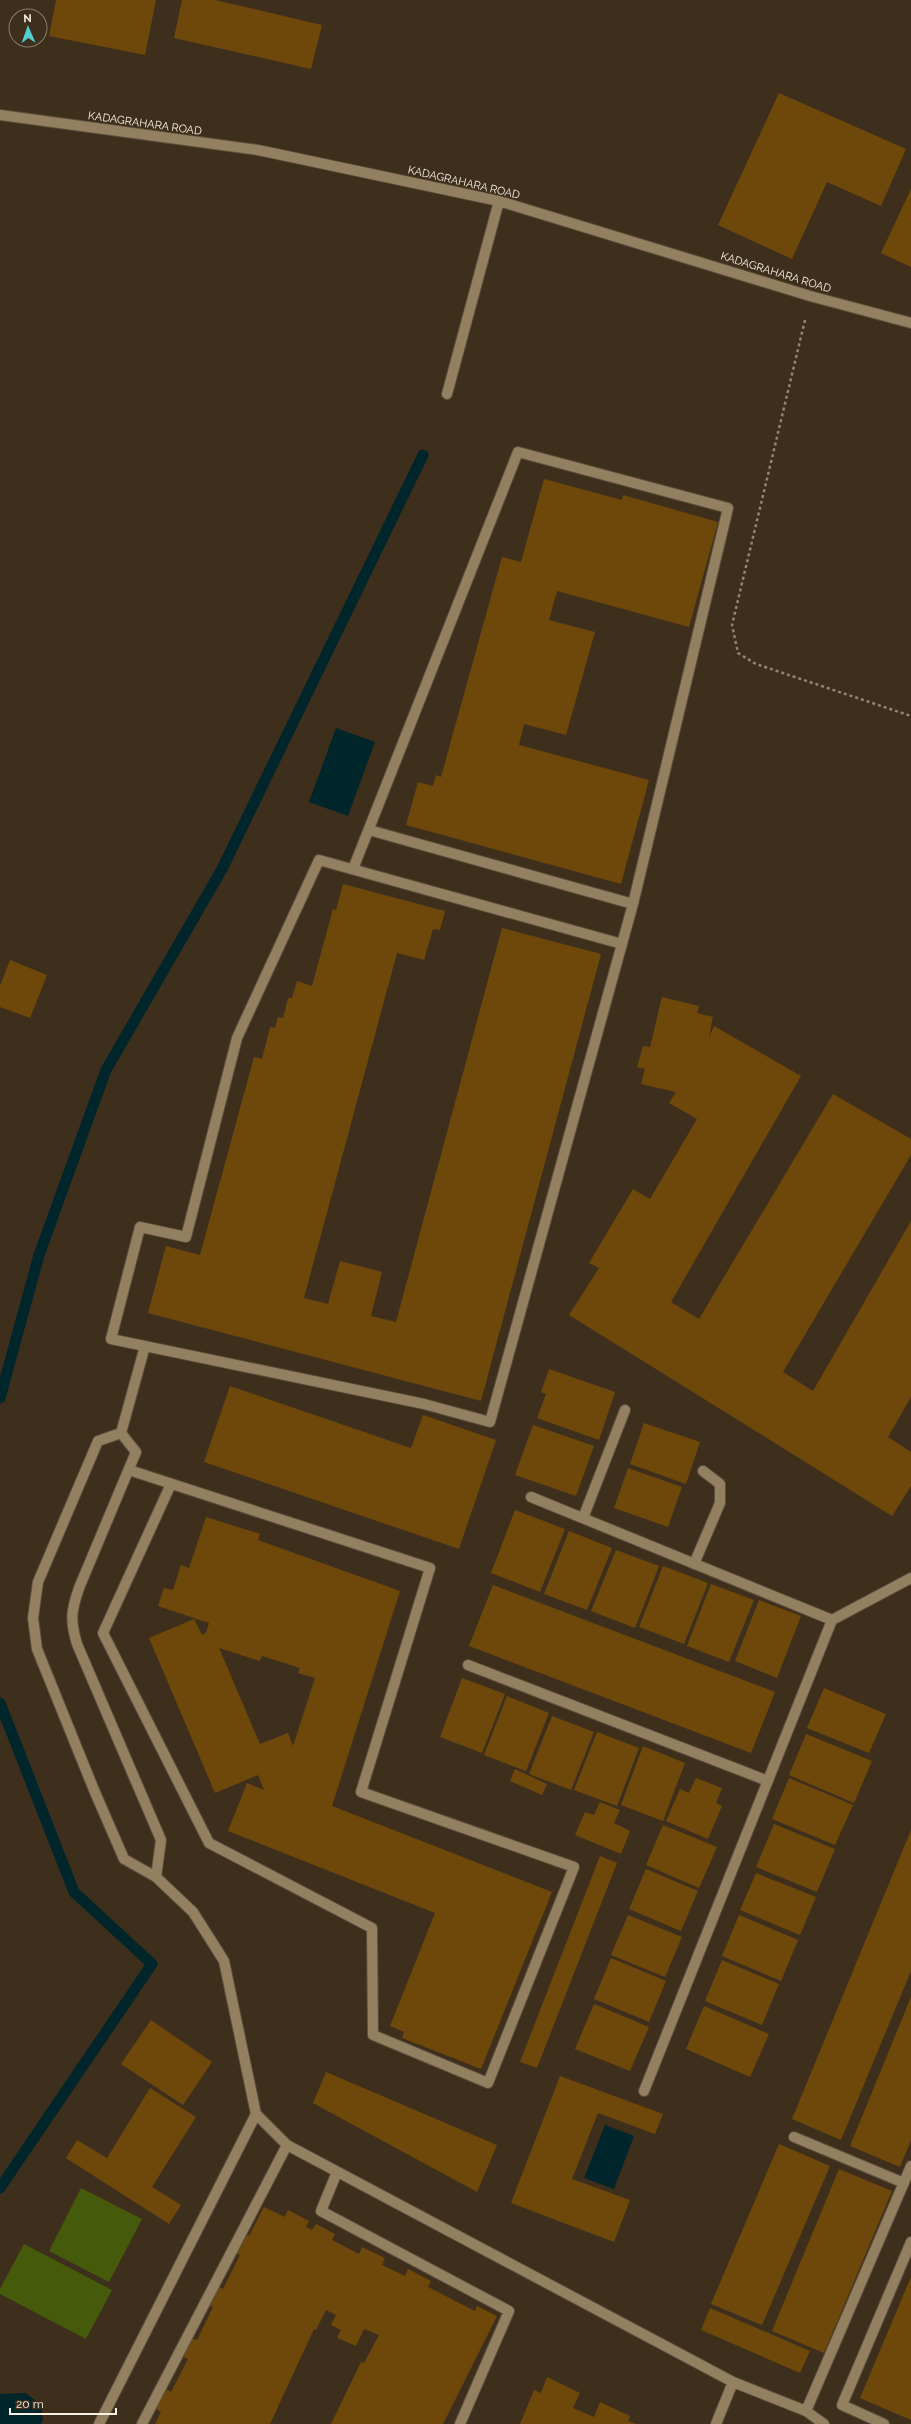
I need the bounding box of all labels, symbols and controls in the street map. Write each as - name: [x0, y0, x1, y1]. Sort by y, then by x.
- north arrow: [8, 8, 48, 48]
- text: N: [23, 12, 32, 25]
- street label: KADAGRAHARA ROAD: [87, 109, 203, 138]
- street label: KADAGRAHARA ROAD: [407, 163, 521, 202]
- street label: KADAGRAHARA ROAD: [719, 249, 833, 296]
- scale bar: [10, 2390, 116, 2416]
- text: 20 m: [16, 2397, 44, 2411]

